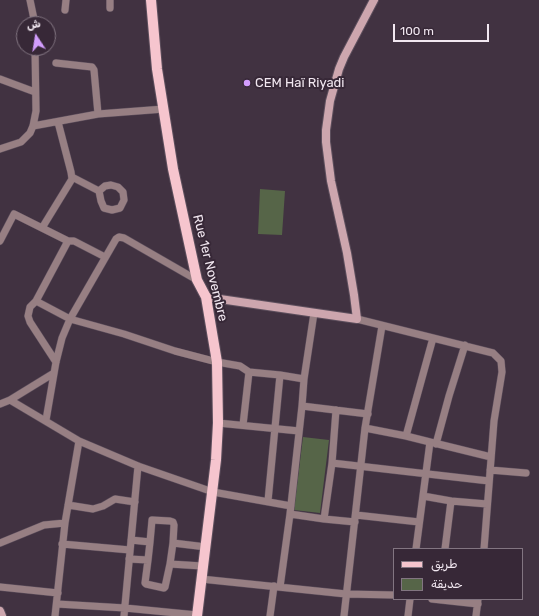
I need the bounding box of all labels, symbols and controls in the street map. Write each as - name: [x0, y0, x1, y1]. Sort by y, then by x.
- north arrow: [16, 16, 56, 56]
- scale bar: [395, 16, 491, 42]
- text: ش: [25, 17, 42, 33]
- text: 100 m: [400, 24, 434, 38]
- place label: CEM Haï Riyadi: [255, 75, 344, 91]
- marker: CEM Haï Riyadi: [242, 78, 252, 88]
- street label: Rue 1er Novembre: [189, 213, 231, 323]
- legend: [393, 548, 523, 600]
- text: طريق: [431, 557, 457, 571]
- text: حديقة: [431, 577, 463, 591]

